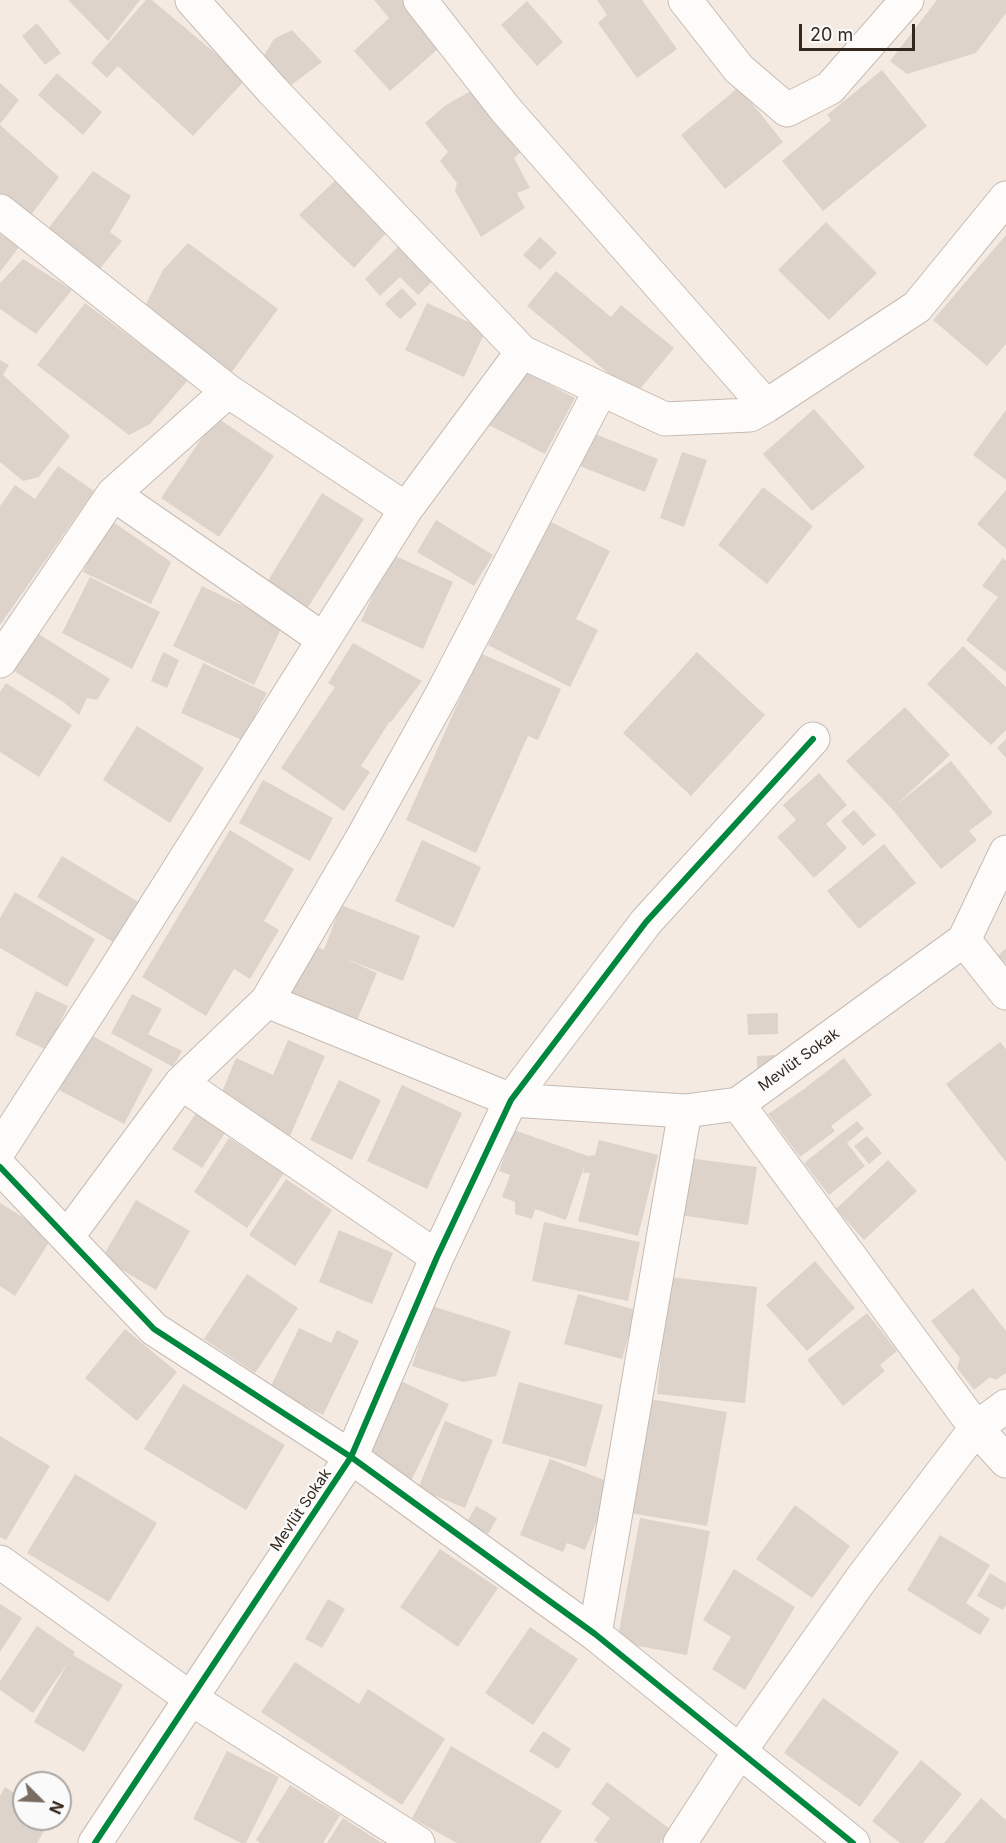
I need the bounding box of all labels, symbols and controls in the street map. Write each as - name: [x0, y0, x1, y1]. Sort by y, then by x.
- scale bar: [802, 12, 918, 50]
- text: 20 m: [810, 24, 853, 45]
- street label: Mevlüt Sokak: [755, 1025, 843, 1095]
- street label: Mevlüt Sokak: [267, 1465, 335, 1555]
- north arrow: [12, 1771, 72, 1831]
- text: N: [45, 1798, 68, 1817]

